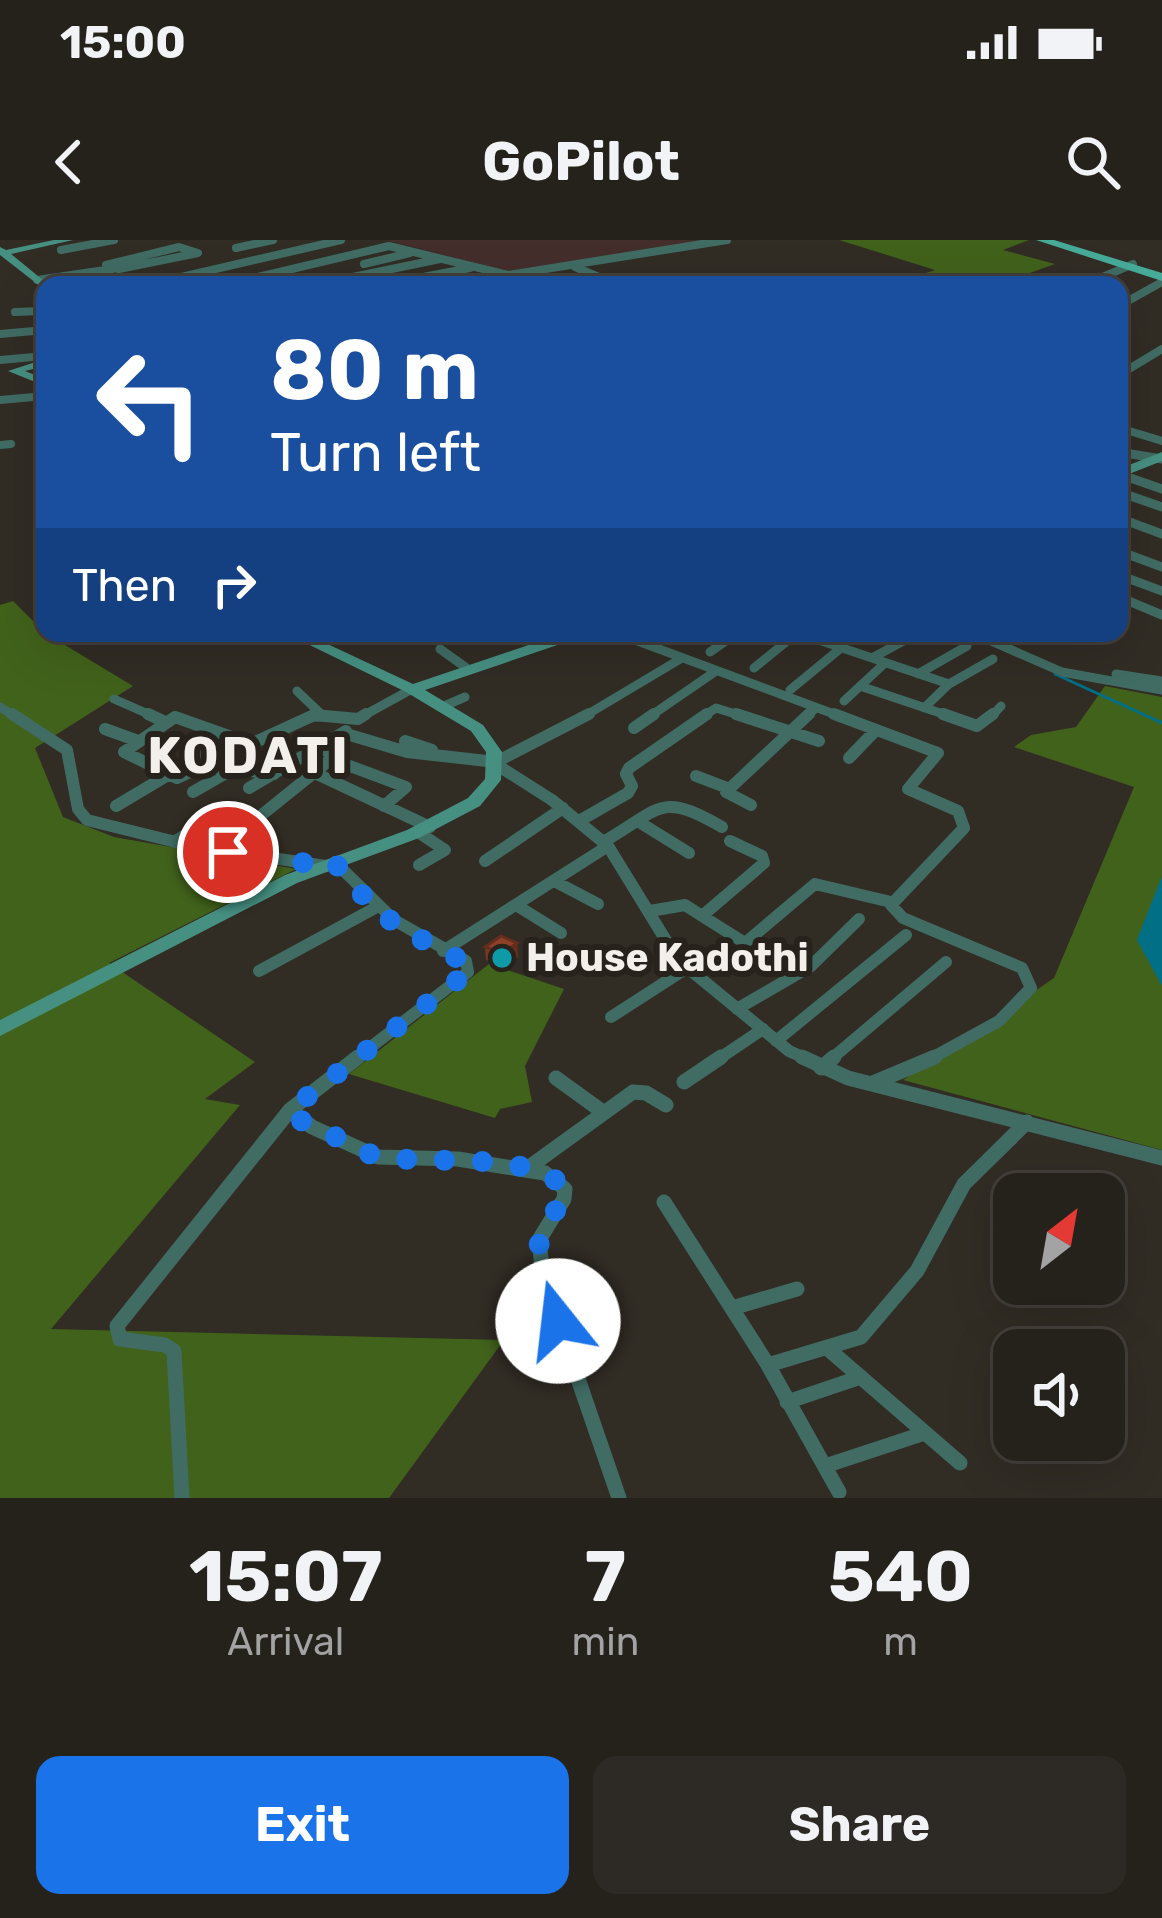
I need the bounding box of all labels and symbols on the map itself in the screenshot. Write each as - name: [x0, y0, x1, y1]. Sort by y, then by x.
- district label: KODATI: [147, 725, 351, 786]
- pin: [177, 801, 279, 903]
- place label: House Kadothi: [526, 935, 809, 981]
- marker: House Kadothi: [489, 945, 515, 971]
- north arrow: [993, 1173, 1125, 1305]
- position arrow: [495, 1258, 621, 1384]

